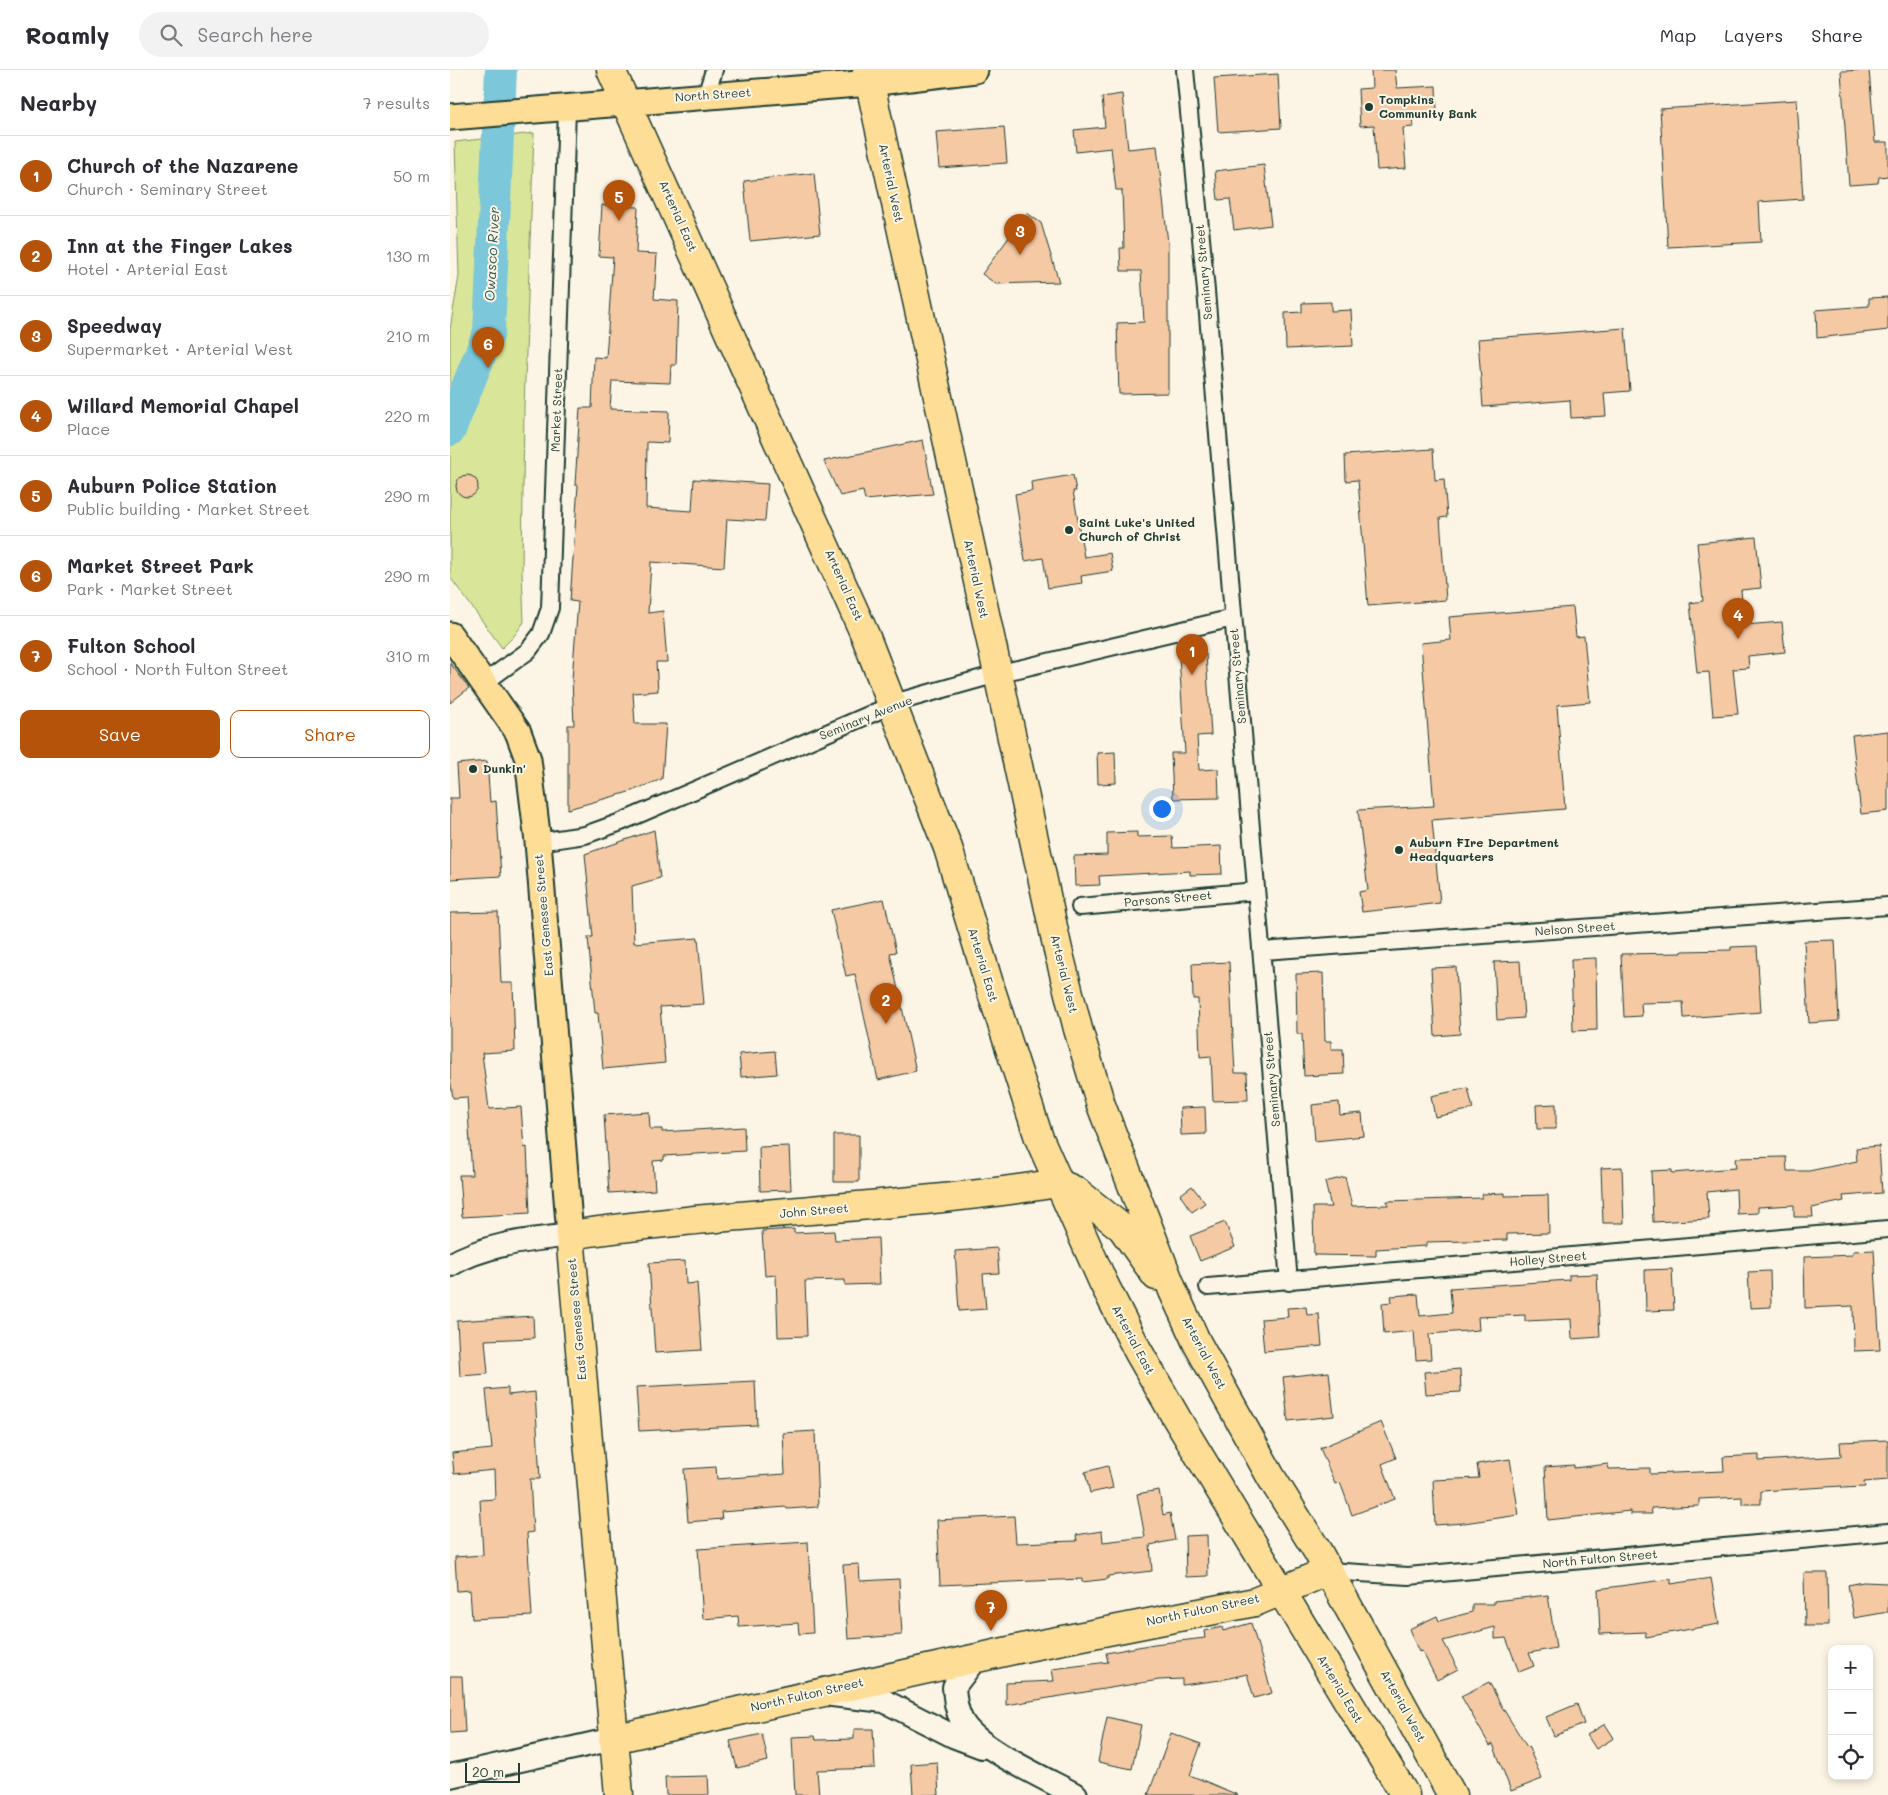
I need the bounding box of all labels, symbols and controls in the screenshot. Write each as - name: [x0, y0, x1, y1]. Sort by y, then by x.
- search box: [139, 12, 489, 57]
- text: Roamly: [25, 19, 109, 50]
- icon: search: [157, 21, 185, 49]
- text: Search here: [197, 22, 313, 47]
- text: Map: [1660, 23, 1696, 47]
- text: Layers: [1724, 23, 1783, 47]
- text: Share: [1811, 23, 1863, 47]
- street label: North Street: [674, 83, 751, 105]
- text: Nearby: [20, 89, 97, 116]
- place label: Tompkins Community Bank: [1379, 91, 1477, 121]
- text: 7 results: [363, 92, 430, 113]
- marker: Tompkins Community Bank: [1363, 101, 1375, 113]
- street label: Arterial West: [876, 142, 908, 224]
- text: Church of the Nazarene: [67, 153, 298, 178]
- text: 1: [32, 165, 40, 186]
- text: 50 m: [393, 165, 430, 186]
- street label: Arterial East: [656, 177, 702, 254]
- text: Church · Seminary Street: [67, 178, 268, 199]
- pin: 5: [603, 180, 635, 221]
- water label: Owasco River: [480, 206, 503, 302]
- pin: 3: [1004, 214, 1036, 255]
- street label: Seminary Street: [1191, 224, 1215, 321]
- text: Inn at the Finger Lakes: [67, 233, 293, 258]
- text: 2: [32, 245, 40, 266]
- text: 130 m: [386, 245, 430, 266]
- text: Hotel · Arterial East: [67, 258, 228, 279]
- text: Speedway: [67, 313, 162, 338]
- text: 3: [31, 325, 41, 346]
- text: 210 m: [386, 325, 430, 346]
- pin: 6: [472, 327, 504, 368]
- text: Supermarket · Arterial West: [67, 338, 293, 359]
- street label: Market Street: [547, 368, 565, 452]
- text: Willard Memorial Chapel: [67, 393, 299, 418]
- text: 4: [31, 405, 41, 426]
- text: 220 m: [384, 405, 430, 426]
- text: Place: [67, 418, 110, 439]
- text: Auburn Police Station: [67, 473, 277, 498]
- text: 5: [31, 485, 41, 506]
- text: 290 m: [384, 485, 430, 506]
- text: Public building · Market Street: [67, 498, 310, 519]
- place label: Saint Luke's United Church of Christ: [1079, 514, 1195, 544]
- marker: Saint Luke's United Church of Christ: [1063, 524, 1075, 536]
- street label: Arterial West: [961, 538, 993, 620]
- street label: Arterial East: [822, 546, 868, 623]
- text: Market Street Park: [67, 553, 254, 578]
- text: 6: [31, 565, 41, 586]
- text: 290 m: [384, 565, 430, 586]
- text: Park · Market Street: [67, 578, 233, 599]
- pin: 4: [1722, 598, 1754, 639]
- street label: Seminary Street: [1225, 628, 1249, 725]
- text: Fulton School: [67, 633, 195, 658]
- pin: 1: [1176, 634, 1208, 675]
- text: 7: [32, 645, 40, 666]
- text: 310 m: [386, 645, 430, 666]
- text: School · North Fulton Street: [67, 658, 288, 679]
- street label: Seminary Avenue: [817, 691, 915, 743]
- button: Save: [20, 710, 220, 758]
- button: Share: [230, 710, 430, 758]
- place label: Dunkin': [483, 760, 526, 776]
- marker: Dunkin': [467, 763, 479, 775]
- your location: [1149, 796, 1175, 822]
- place label: Auburn FIre Department Headquarters: [1409, 834, 1559, 864]
- marker: Auburn FIre Department Headquarters: [1393, 844, 1405, 856]
- street label: East Genesee Street: [530, 853, 556, 977]
- street label: Parsons Street: [1123, 886, 1213, 910]
- street label: Nelson Street: [1534, 917, 1616, 939]
- street label: Arterial East: [965, 926, 1003, 1004]
- street label: Arterial West: [1048, 933, 1082, 1015]
- pin: 2: [870, 983, 902, 1024]
- street label: Seminary Street: [1259, 1031, 1283, 1128]
- street label: John Street: [779, 1199, 849, 1221]
- street label: Holley Street: [1509, 1247, 1587, 1269]
- street label: East Genesee Street: [563, 1257, 589, 1381]
- street label: Arterial East: [1109, 1302, 1159, 1377]
- street label: Arterial West: [1179, 1313, 1231, 1392]
- street label: North Fulton Street: [1542, 1545, 1658, 1571]
- street label: North Fulton Street: [1145, 1589, 1261, 1629]
- pin: 7: [975, 1590, 1007, 1631]
- map controls: [1828, 1645, 1873, 1780]
- button: +: [1828, 1645, 1873, 1690]
- street label: Arterial East: [1314, 1652, 1367, 1725]
- street label: Arterial West: [1377, 1667, 1430, 1744]
- street label: North Fulton Street: [749, 1673, 865, 1715]
- button: −: [1828, 1690, 1873, 1735]
- button: locate: [1828, 1735, 1873, 1780]
- scale bar: [465, 1760, 520, 1783]
- text: 20 m: [472, 1762, 504, 1781]

